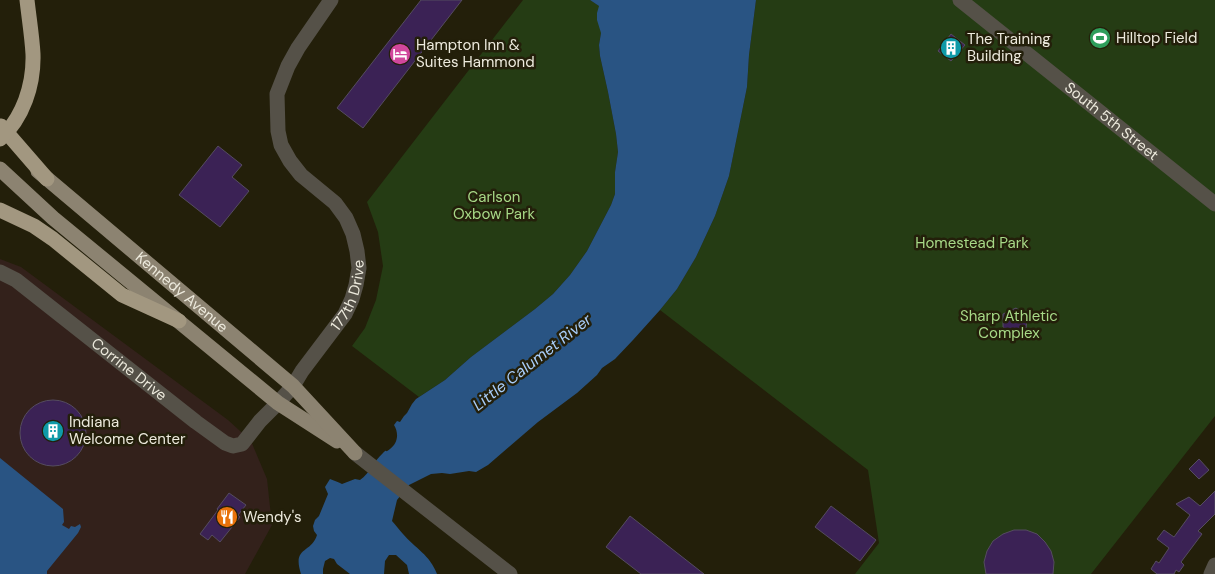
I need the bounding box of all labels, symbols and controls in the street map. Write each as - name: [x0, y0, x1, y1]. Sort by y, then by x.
- sports icon: Hilltop Field: [1088, 26, 1112, 50]
- place label: Hilltop Field: [1116, 28, 1197, 48]
- place label: The Training Building: [967, 29, 1051, 66]
- place label: Hampton Inn & Suites Hammond: [416, 35, 535, 72]
- building icon: The Training Building: [939, 36, 963, 60]
- hotel icon: Hampton Inn & Suites Hammond: [388, 42, 412, 66]
- street label: South 5th Street: [1060, 77, 1163, 165]
- park label: Carlson Oxbow Park: [453, 187, 535, 224]
- park label: Homestead Park: [915, 233, 1029, 253]
- street label: Kennedy Avenue: [131, 247, 232, 337]
- street label: 177th Drive: [326, 259, 369, 335]
- park label: Sharp Athletic Complex: [960, 306, 1058, 343]
- water label: Little Calumet River: [468, 308, 597, 415]
- street label: Corrine Drive: [87, 333, 171, 405]
- place label: Indiana Welcome Center: [69, 412, 186, 449]
- building icon: Indiana Welcome Center: [41, 419, 65, 443]
- restaurant icon: Wendy's: [215, 505, 239, 529]
- place label: Wendy's: [243, 507, 302, 527]

